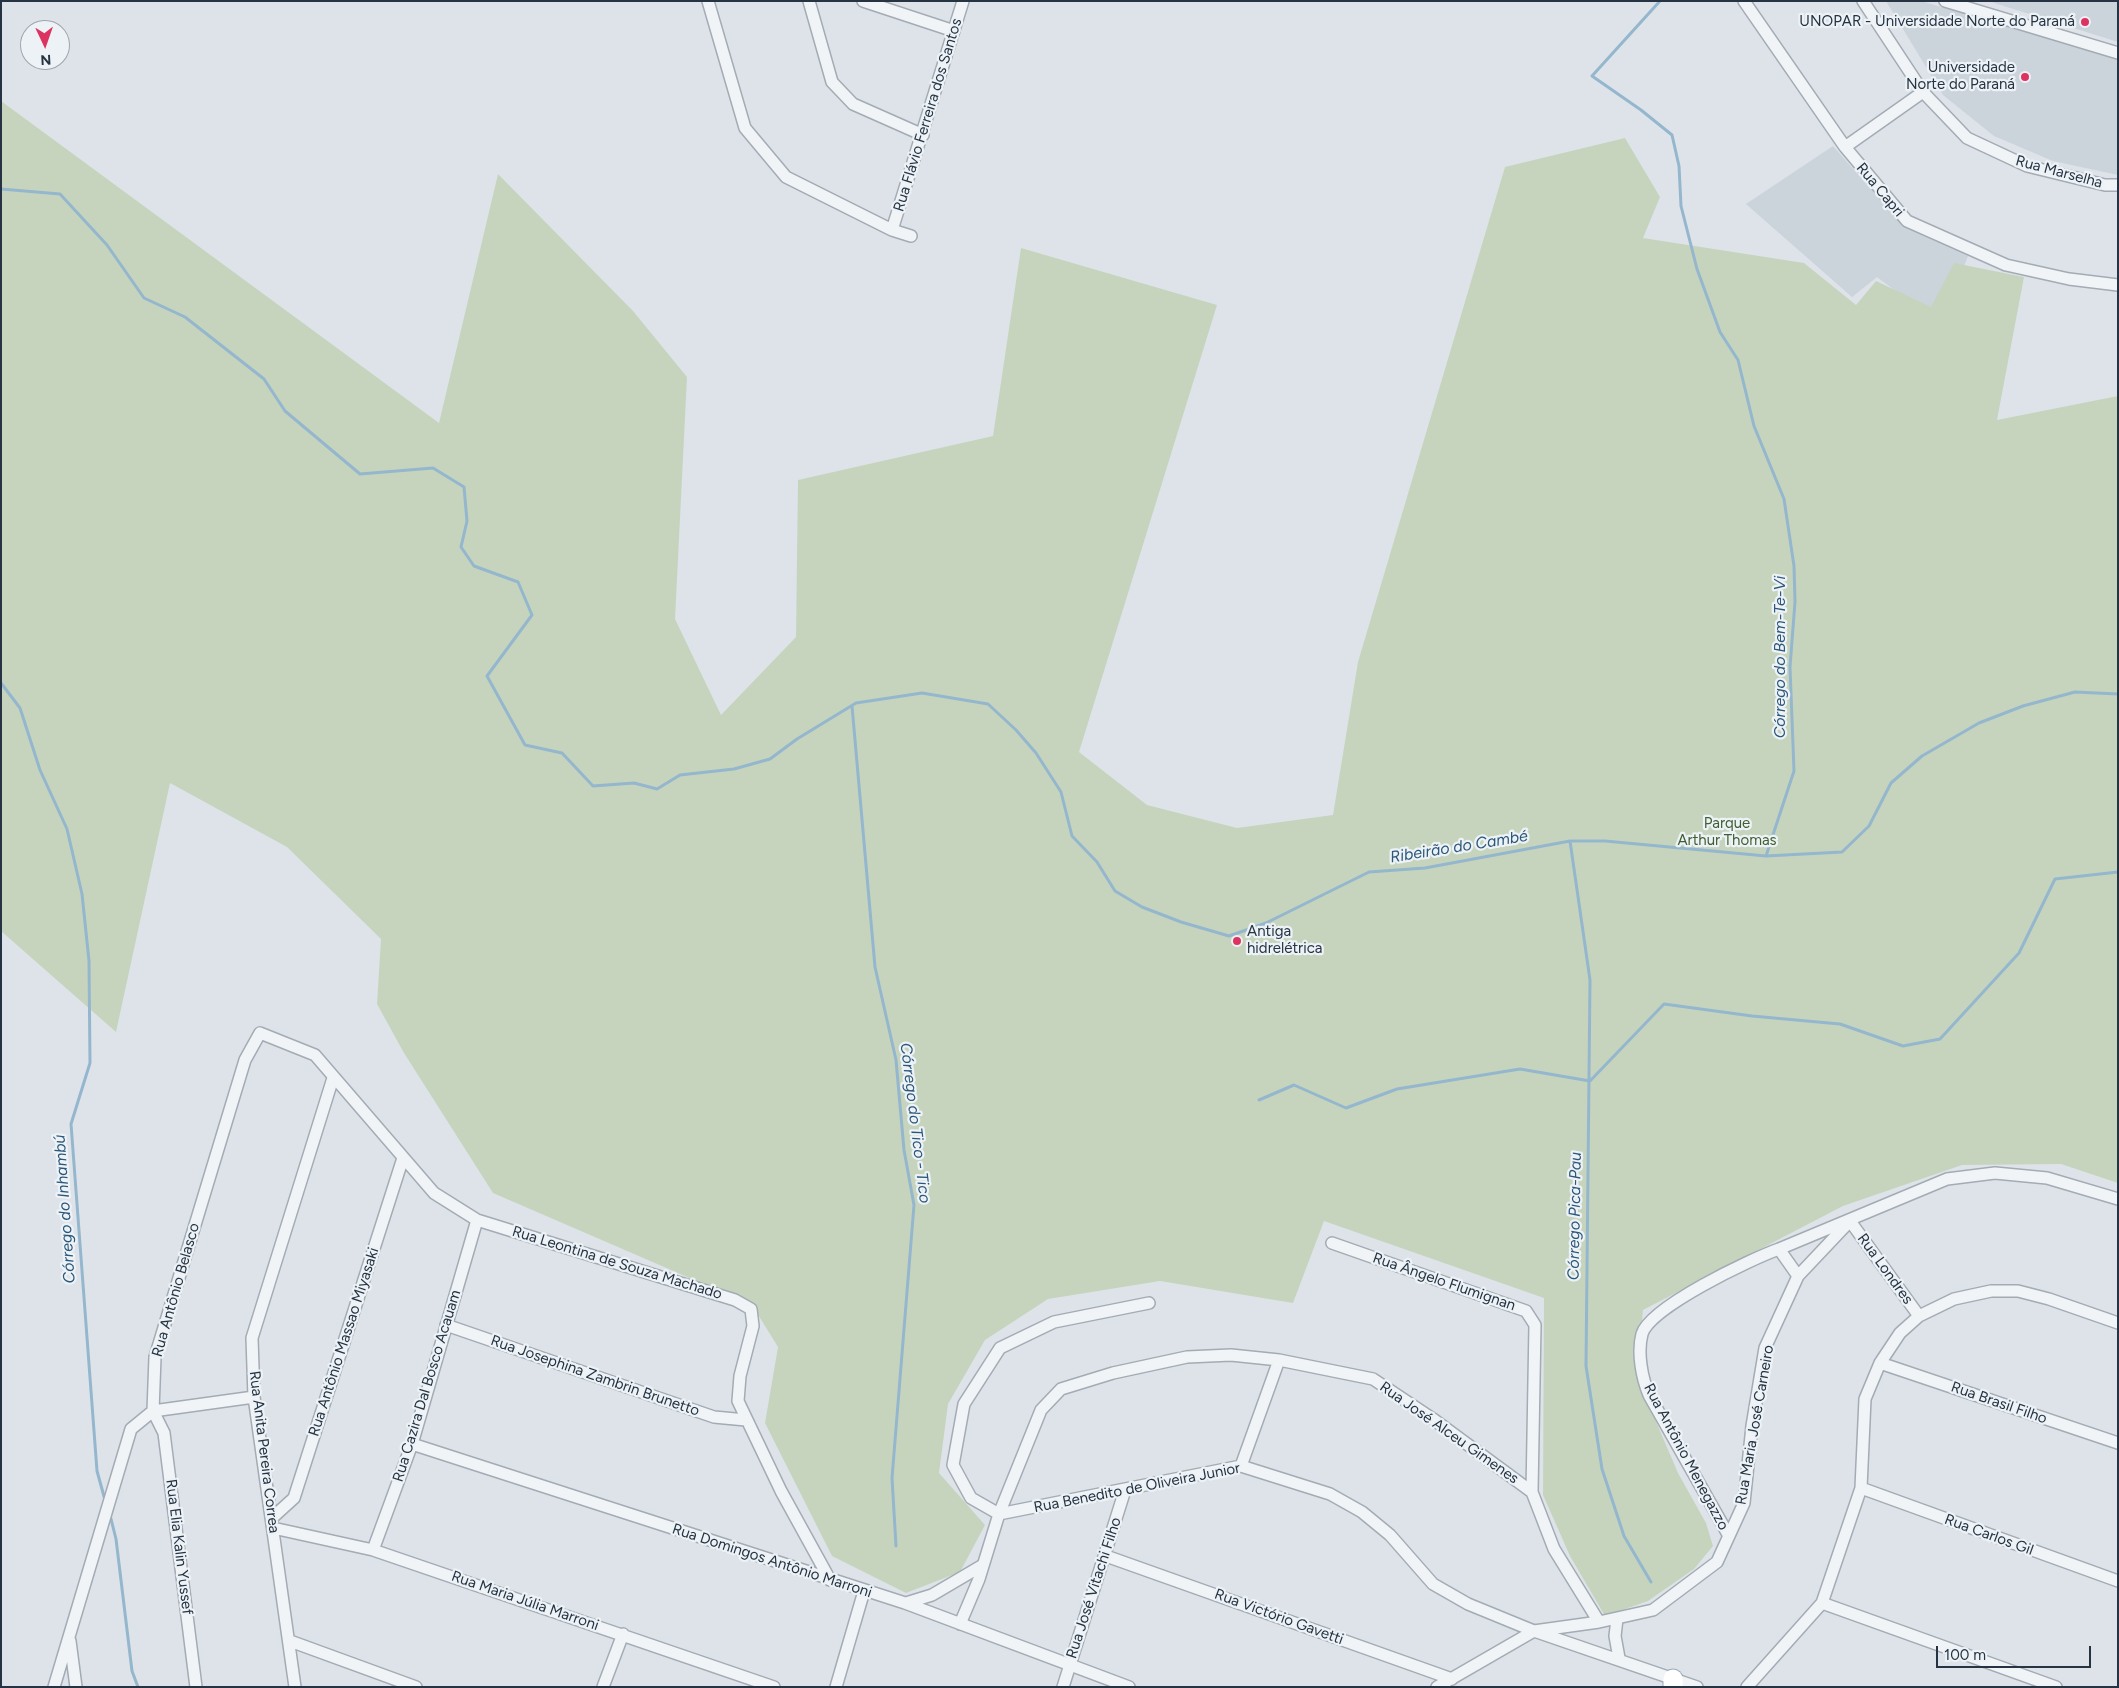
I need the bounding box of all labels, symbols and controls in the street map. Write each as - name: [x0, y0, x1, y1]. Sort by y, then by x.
- place label: UNOPAR - Universidade Norte do Paraná: [1799, 13, 2075, 31]
- street label: Rua Flávio Ferreira dos Santos: [890, 16, 966, 214]
- marker: UNOPAR - Universidade Norte do Paraná: [2079, 16, 2091, 28]
- north arrow: [20, 20, 70, 70]
- text: N: [40, 51, 52, 68]
- place label: Universidade Norte do Paraná: [1906, 59, 2015, 94]
- marker: Universidade Norte do Paraná: [2019, 71, 2031, 83]
- street label: Rua Marselha: [2014, 152, 2104, 192]
- street label: Rua Capri: [1852, 159, 1908, 221]
- water label: Córrego do Bem-Te-Vi: [1770, 576, 1790, 738]
- park label: Parque Arthur Thomas: [1677, 815, 1777, 850]
- water label: Ribeirão do Cambé: [1389, 827, 1529, 867]
- place label: Antiga hidrelétrica: [1247, 923, 1322, 958]
- marker: Antiga hidrelétrica: [1231, 935, 1243, 947]
- water label: Córrego do Tico - Tico: [896, 1042, 934, 1204]
- water label: Córrego do Inhambú: [50, 1134, 80, 1284]
- water label: Córrego Pica-Pau: [1564, 1152, 1586, 1280]
- street label: Rua Antônio Belasco: [148, 1221, 204, 1359]
- street label: Rua Leontina de Souza Machado: [510, 1222, 724, 1304]
- street label: Rua Londres: [1853, 1230, 1917, 1308]
- street label: Rua Antônio Massao Miyasaki: [305, 1245, 383, 1439]
- street label: Rua Ângelo Flumignan: [1370, 1249, 1518, 1315]
- street label: Rua Cazira Dal Bosco Acauam: [389, 1288, 465, 1484]
- street label: Rua Josephina Zambrin Brunetto: [488, 1332, 702, 1420]
- street label: Rua Maria José Carneiro: [1732, 1344, 1778, 1506]
- street label: Rua Anita Pereira Correa: [245, 1370, 283, 1534]
- street label: Rua José Alceu Gimenes: [1376, 1378, 1522, 1488]
- street label: Rua Brasil Filho: [1949, 1378, 2049, 1428]
- street label: Rua Antônio Menegazzo: [1640, 1381, 1732, 1533]
- street label: Rua Benedito de Oliveira Junior: [1032, 1459, 1242, 1517]
- street label: Rua Elia Kalin Yussef: [162, 1478, 196, 1616]
- street label: Rua Carlos Gil: [1942, 1511, 2036, 1559]
- street label: Rua José Vitachi Filho: [1063, 1515, 1125, 1661]
- street label: Rua Domingos Antônio Marroni: [670, 1520, 874, 1602]
- street label: Rua Maria Júlia Marroni: [449, 1567, 601, 1635]
- street label: Rua Victório Gavetti: [1212, 1585, 1346, 1649]
- scale bar: [1939, 1636, 2094, 1668]
- text: 100 m: [1944, 1646, 1986, 1664]

